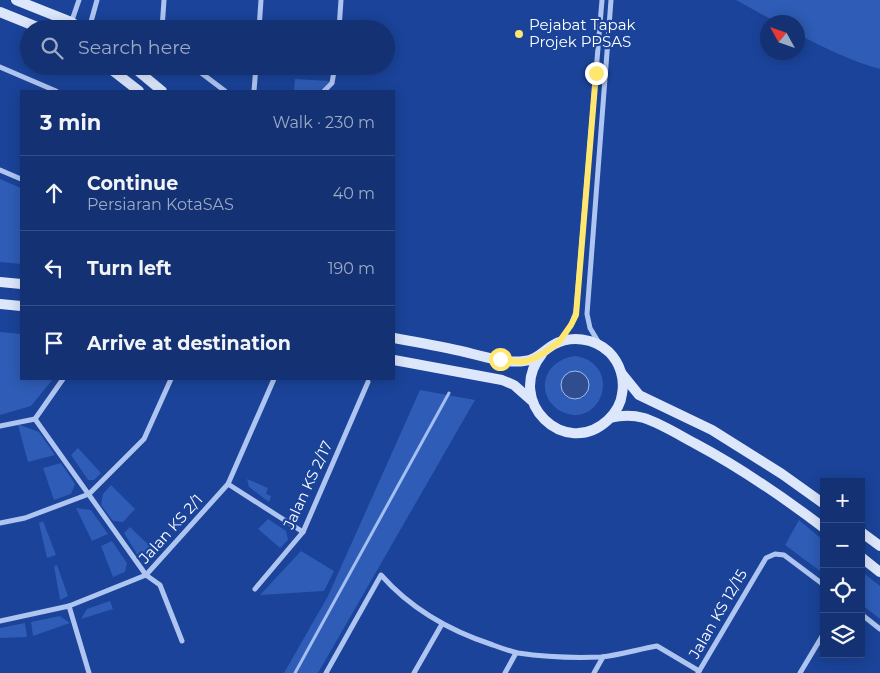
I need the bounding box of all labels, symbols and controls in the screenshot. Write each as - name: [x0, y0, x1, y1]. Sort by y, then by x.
- place label: Pejabat Tapak Projek PPSAS: [529, 15, 635, 51]
- north arrow: [760, 15, 805, 60]
- search box: [20, 20, 395, 75]
- marker: Pejabat Tapak Projek PPSAS: [513, 28, 525, 40]
- icon: search: [38, 34, 66, 62]
- text: Search here: [78, 36, 191, 59]
- route end: [585, 62, 608, 85]
- text: 3 min: [40, 110, 101, 135]
- text: Walk · 230 m: [273, 113, 375, 132]
- text: Continue: [87, 172, 178, 195]
- icon: ahead: [40, 179, 68, 207]
- text: 40 m: [333, 184, 375, 203]
- text: Persiaran KotaSAS: [87, 195, 234, 214]
- icon: left: [40, 254, 68, 282]
- text: Turn left: [87, 257, 172, 280]
- text: 190 m: [328, 259, 375, 278]
- icon: arrive: [40, 329, 68, 357]
- text: Arrive at destination: [87, 332, 291, 355]
- route start: [489, 348, 512, 371]
- street label: Jalan KS 2/17: [278, 437, 336, 533]
- map controls: [820, 478, 865, 658]
- button: +: [820, 478, 865, 523]
- street label: Jalan KS 2/1: [134, 490, 207, 568]
- button: −: [820, 523, 865, 568]
- street label: Jalan KS 12/15: [684, 566, 751, 663]
- button: locate: [820, 568, 865, 613]
- button: layers: [820, 613, 865, 658]

